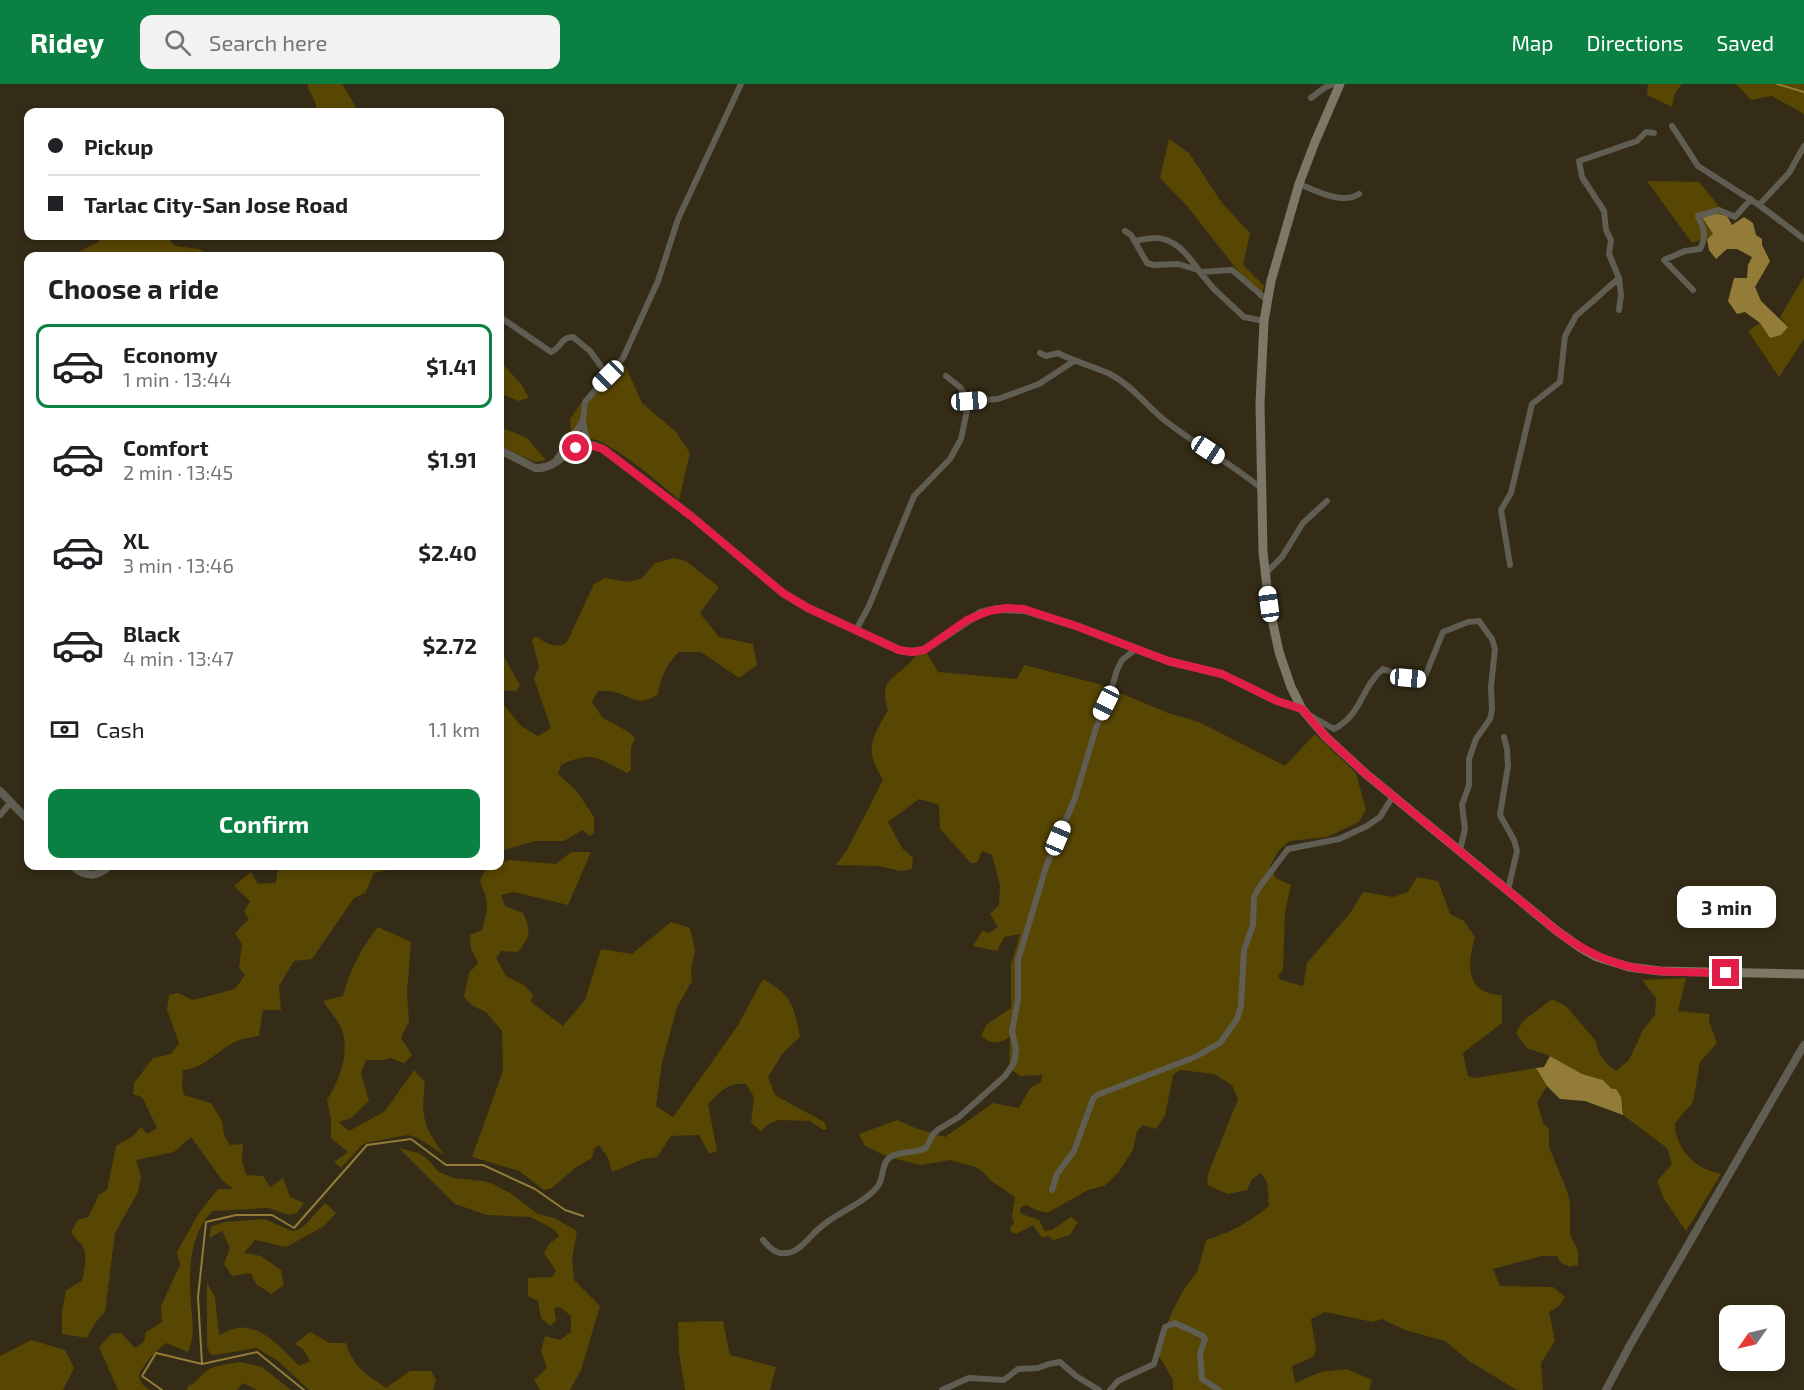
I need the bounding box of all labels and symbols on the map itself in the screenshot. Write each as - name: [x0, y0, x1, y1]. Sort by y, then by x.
- car: [589, 357, 627, 395]
- car: [950, 391, 988, 411]
- car: [1188, 433, 1228, 467]
- route start: [562, 434, 589, 461]
- car: [1258, 585, 1280, 623]
- car: [1389, 667, 1427, 689]
- car: [1090, 683, 1122, 723]
- car: [1043, 818, 1073, 858]
- callout: 3 min: [1676, 886, 1776, 928]
- route end: [1712, 959, 1739, 986]
- north arrow: [1719, 1305, 1785, 1371]

